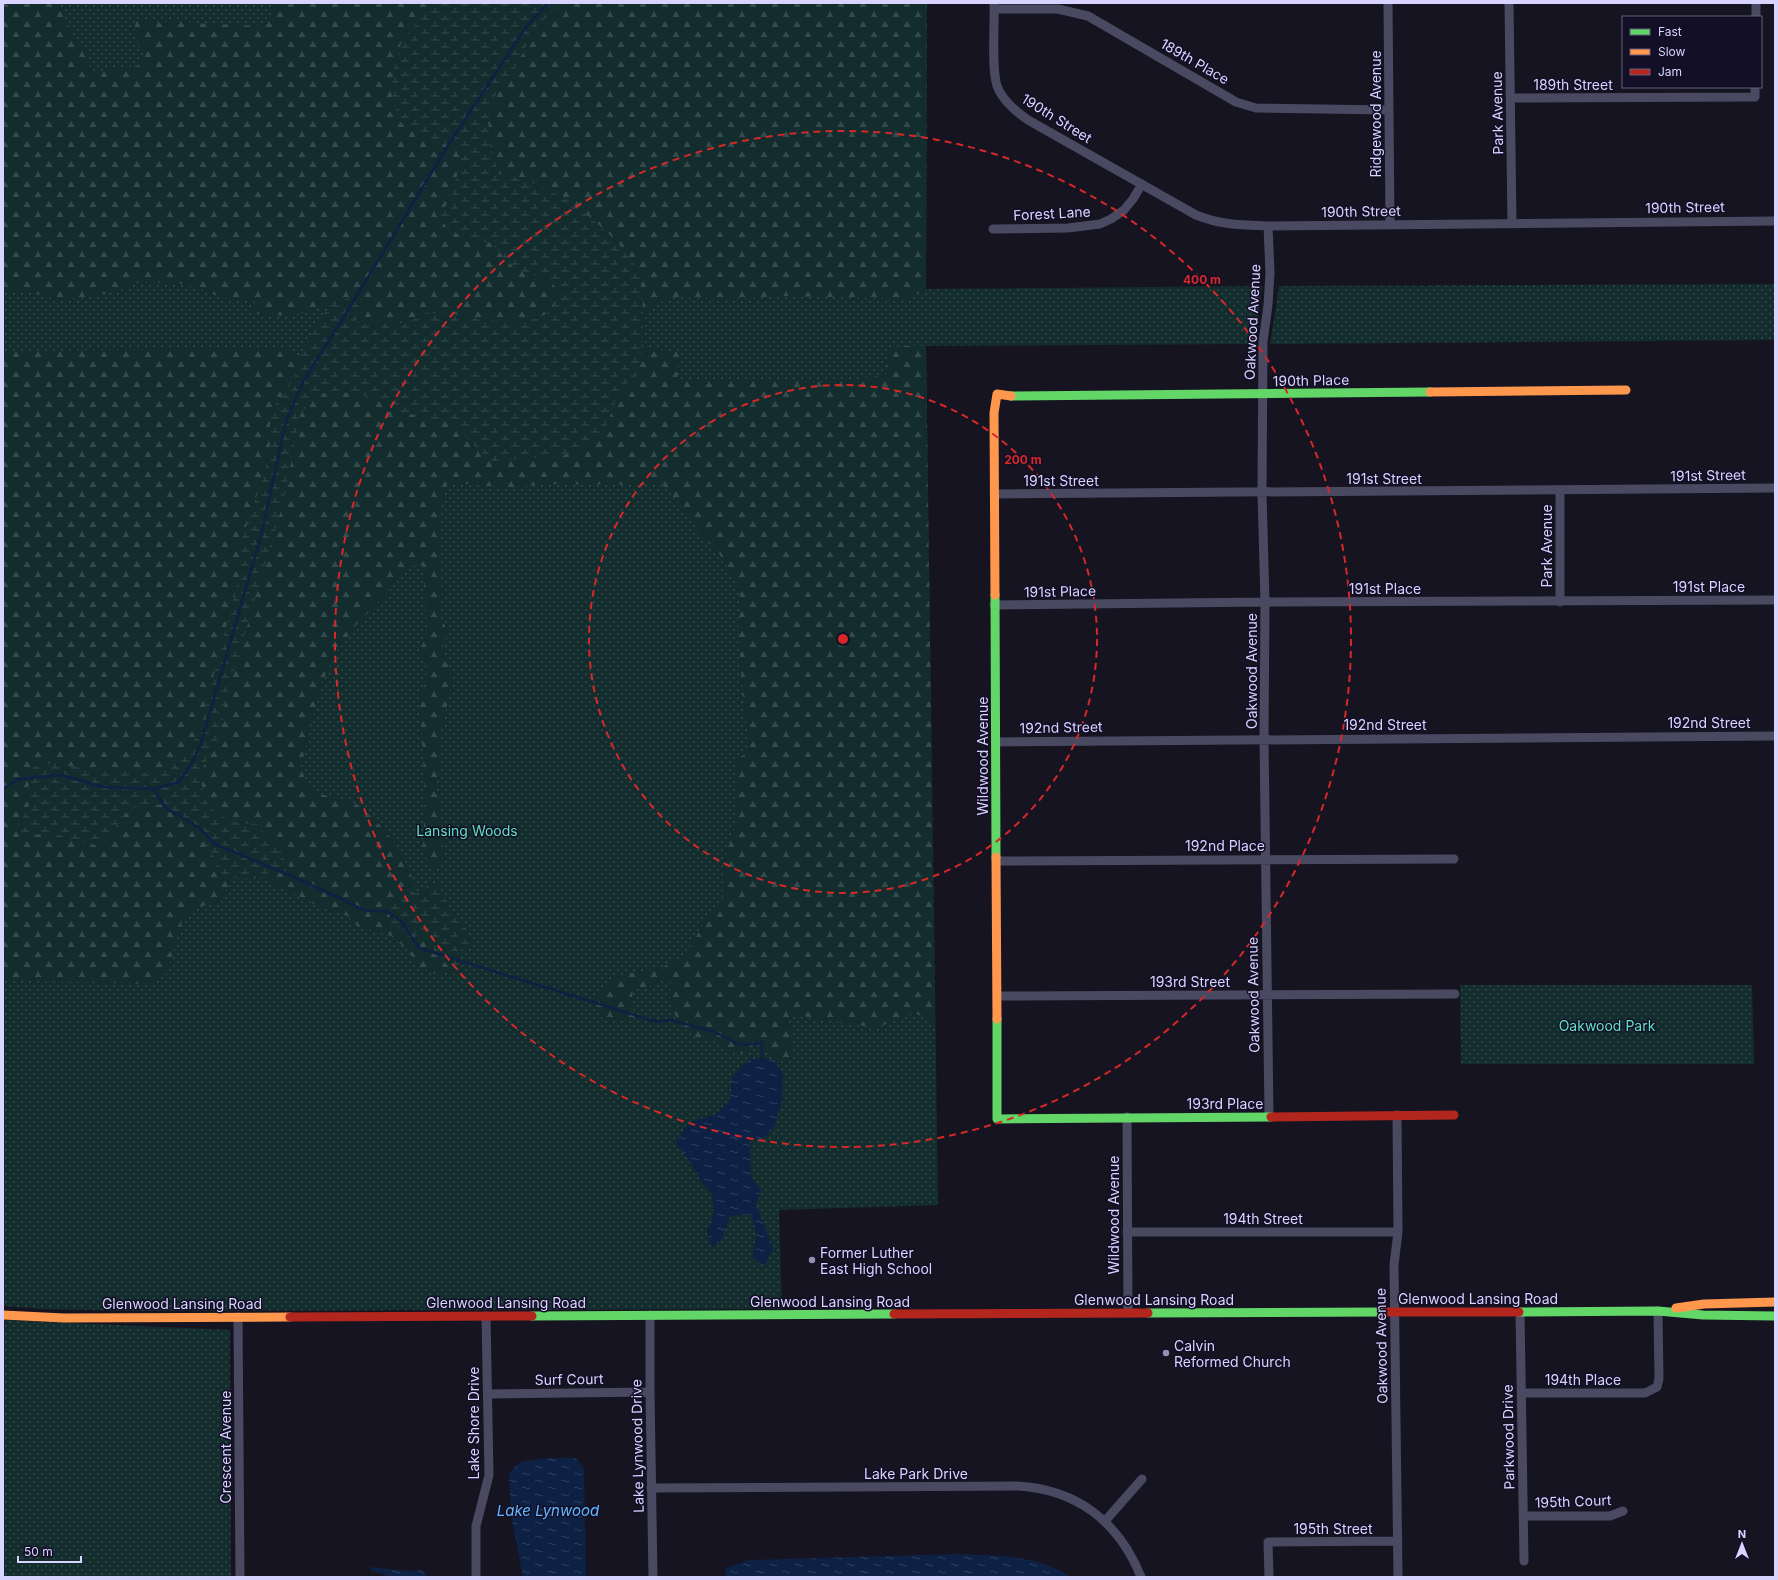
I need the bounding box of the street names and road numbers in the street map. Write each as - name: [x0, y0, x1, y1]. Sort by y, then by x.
- street label: 189th Place: [1158, 35, 1232, 87]
- street label: Ridgewood Avenue: [1367, 50, 1384, 178]
- street label: Park Avenue: [1488, 71, 1506, 155]
- street label: 189th Street: [1533, 76, 1613, 93]
- street label: 190th Street: [1019, 90, 1096, 147]
- street label: 190th Street: [1645, 198, 1725, 216]
- street label: Forest Lane: [1013, 202, 1091, 224]
- street label: 190th Street: [1321, 202, 1401, 220]
- street label: Oakwood Avenue: [1240, 264, 1264, 380]
- street label: 190th Place: [1273, 371, 1349, 389]
- street label: 191st Street: [1670, 466, 1746, 484]
- street label: 191st Street: [1346, 470, 1422, 487]
- street label: 191st Street: [1023, 472, 1099, 489]
- street label: Park Avenue: [1538, 504, 1555, 588]
- street label: 191st Place: [1673, 578, 1745, 595]
- street label: 191st Place: [1349, 580, 1421, 597]
- street label: 191st Place: [1024, 582, 1096, 600]
- street label: Oakwood Avenue: [1243, 613, 1260, 729]
- street label: Wildwood Avenue: [974, 697, 991, 815]
- street label: 192nd Street: [1667, 714, 1751, 731]
- street label: 192nd Street: [1343, 716, 1427, 733]
- street label: 192nd Street: [1019, 718, 1103, 736]
- street label: 192nd Place: [1185, 837, 1265, 854]
- street label: Oakwood Avenue: [1243, 937, 1263, 1053]
- street label: 193rd Street: [1150, 973, 1230, 990]
- street label: 193rd Place: [1187, 1095, 1263, 1112]
- street label: Wildwood Avenue: [1105, 1156, 1122, 1274]
- street label: 194th Street: [1223, 1210, 1303, 1227]
- street label: Oakwood Avenue: [1371, 1288, 1391, 1404]
- street label: Glenwood Lansing Road: [1398, 1290, 1558, 1307]
- street label: Glenwood Lansing Road: [1074, 1291, 1234, 1308]
- street label: Glenwood Lansing Road: [750, 1293, 910, 1310]
- street label: Glenwood Lansing Road: [426, 1294, 586, 1311]
- street label: Glenwood Lansing Road: [102, 1295, 262, 1312]
- street label: Lake Shore Drive: [465, 1367, 482, 1479]
- street label: Surf Court: [534, 1370, 604, 1388]
- street label: 194th Place: [1545, 1371, 1621, 1388]
- street label: Lake Lynwood Drive: [627, 1379, 647, 1513]
- street label: Parkwood Drive: [1499, 1384, 1517, 1490]
- street label: Crescent Avenue: [217, 1391, 234, 1503]
- street label: Lake Park Drive: [864, 1465, 968, 1482]
- street label: 195th Court: [1534, 1491, 1612, 1511]
- street label: 195th Street: [1293, 1520, 1373, 1537]

